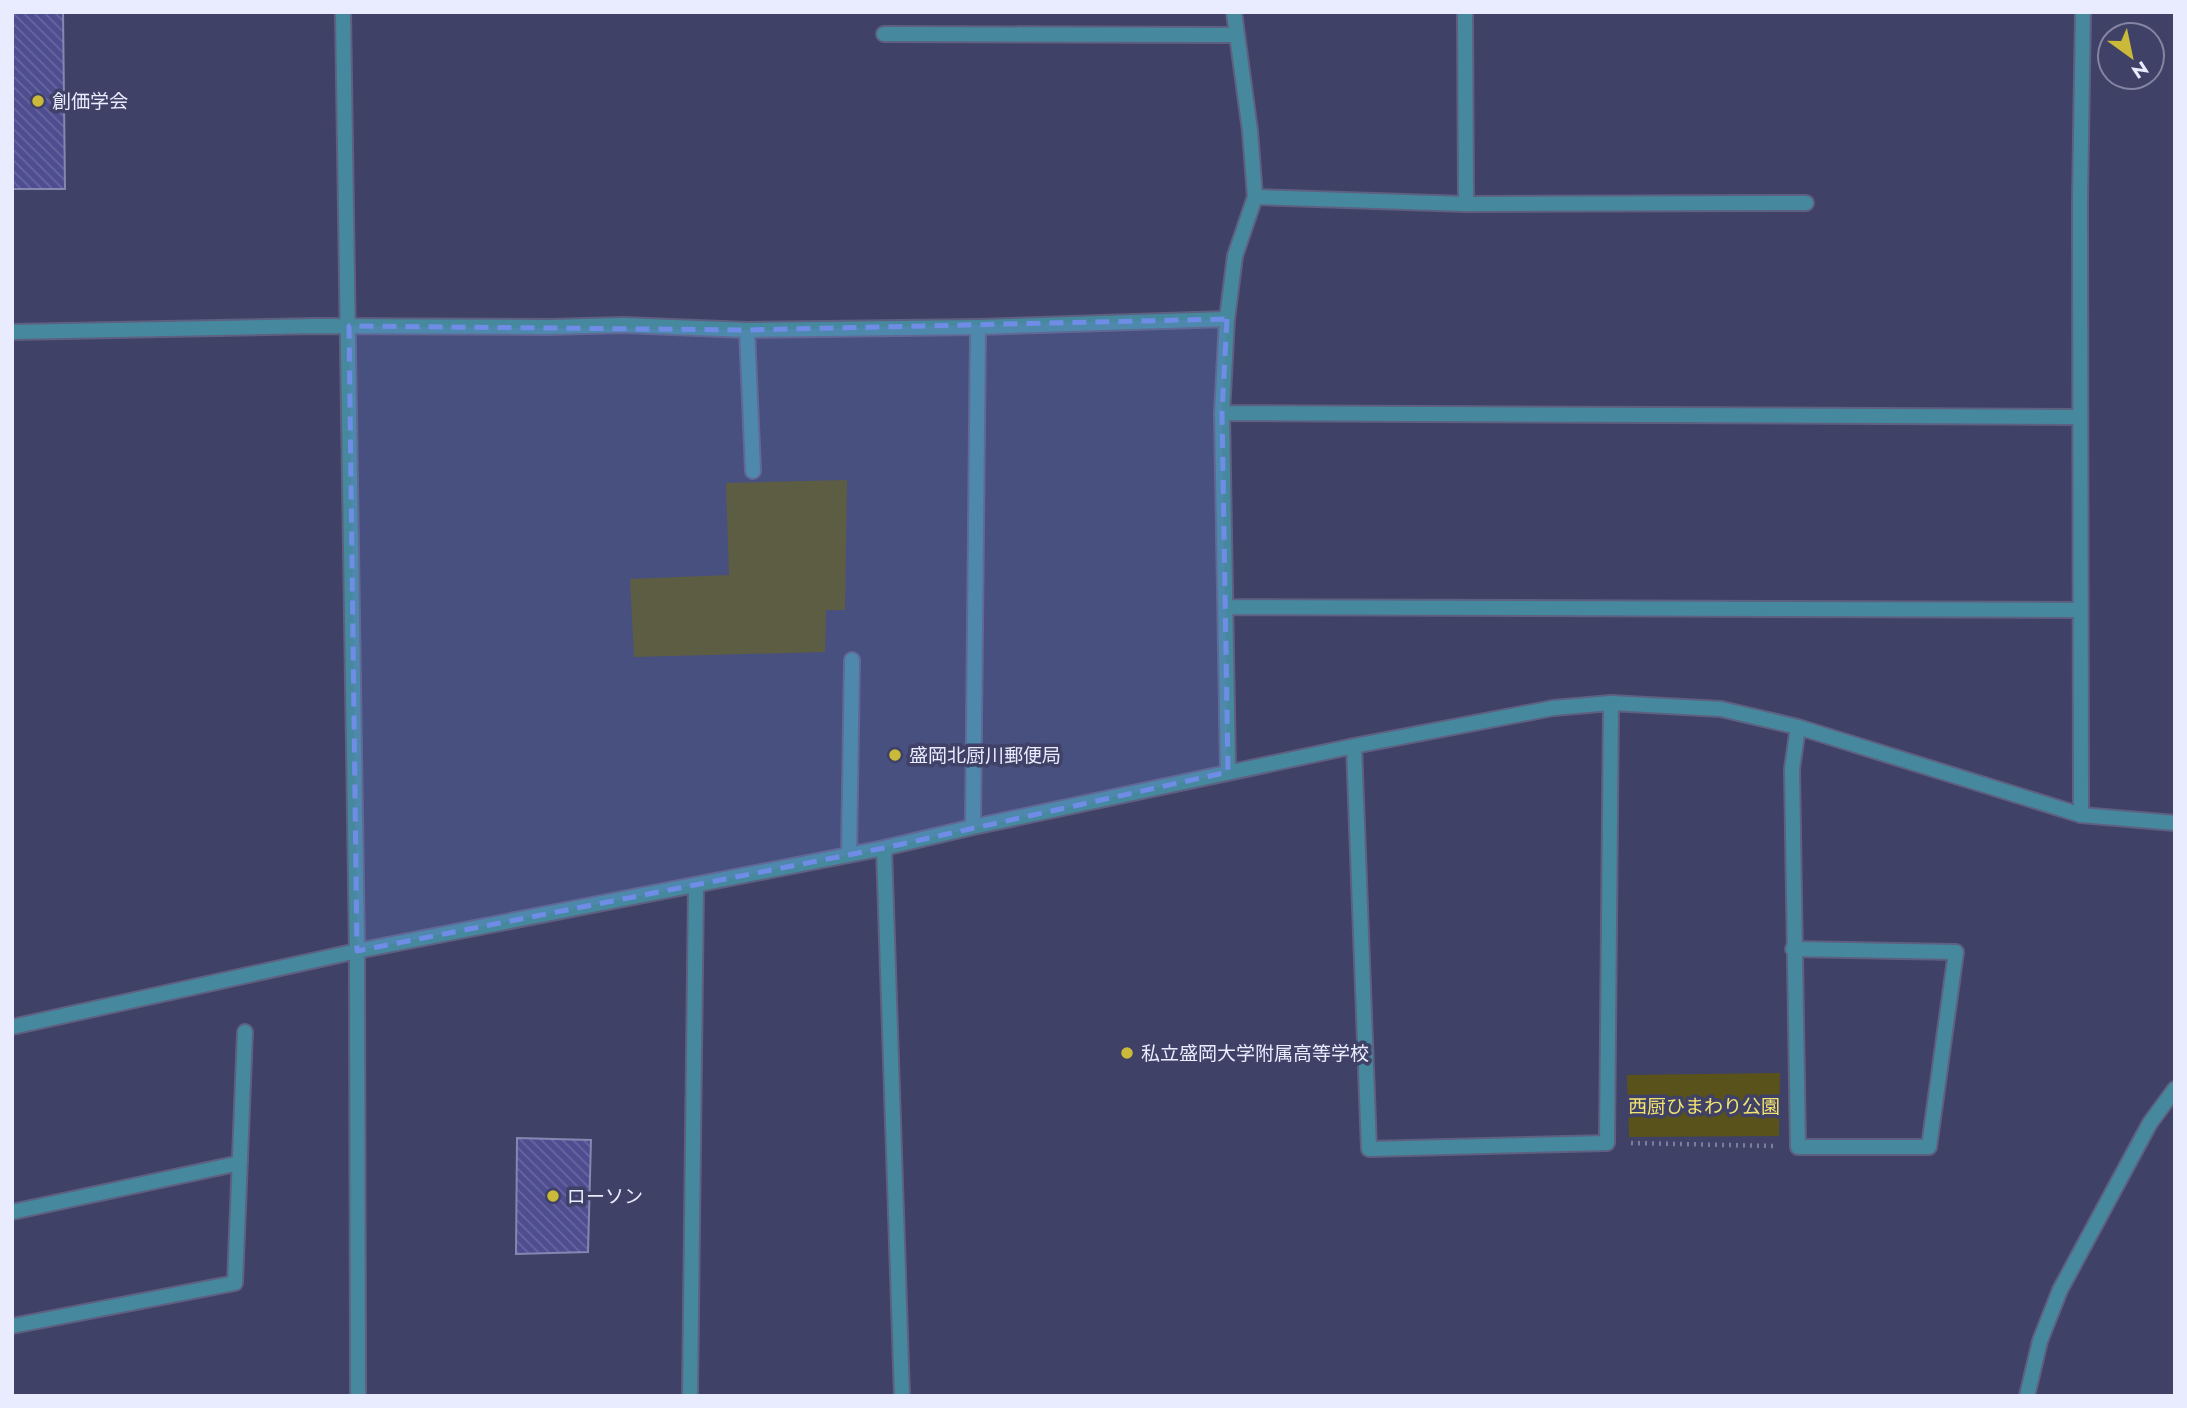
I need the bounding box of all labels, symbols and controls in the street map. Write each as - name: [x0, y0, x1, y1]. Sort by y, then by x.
- north arrow: [2096, 21, 2166, 91]
- text: N: [2126, 54, 2154, 85]
- place label: 創価学会: [52, 88, 128, 115]
- marker: 創価学会: [30, 93, 46, 109]
- place label: 盛岡北厨川郵便局: [909, 742, 1061, 769]
- marker: 盛岡北厨川郵便局: [887, 747, 903, 763]
- place label: 私立盛岡大学附属高等学校: [1141, 1040, 1369, 1067]
- marker: 私立盛岡大学附属高等学校: [1119, 1045, 1135, 1061]
- park label: 西厨ひまわり公園: [1628, 1093, 1780, 1120]
- place label: ローソン: [567, 1183, 643, 1210]
- marker: ローソン: [545, 1188, 561, 1204]

